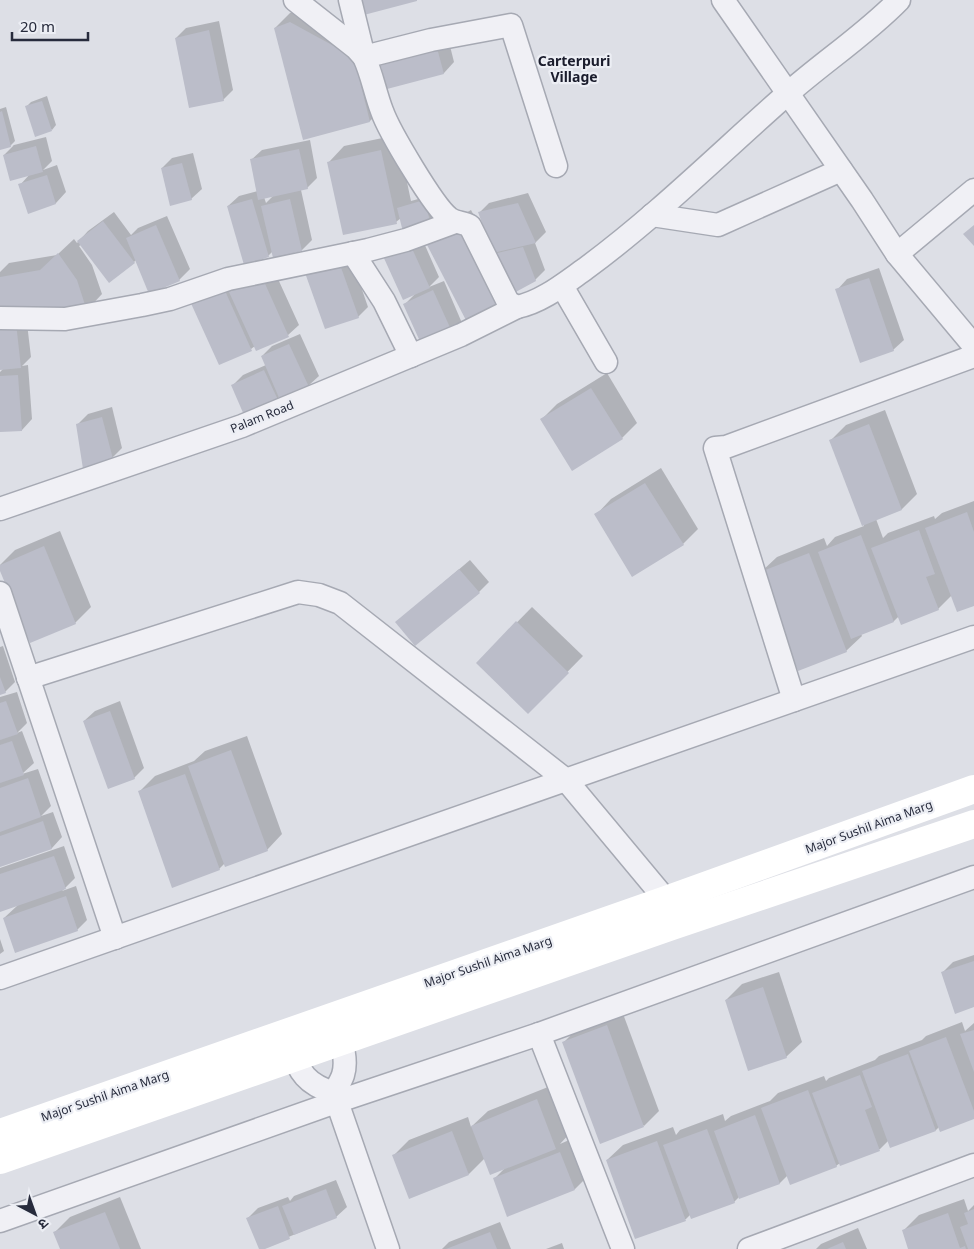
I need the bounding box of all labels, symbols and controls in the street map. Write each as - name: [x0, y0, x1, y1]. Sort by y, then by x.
- scale bar: [12, 10, 89, 42]
- text: 20 m: [20, 16, 55, 36]
- district label: Carterpuri Village: [538, 51, 610, 86]
- street label: Palam Road: [228, 396, 296, 437]
- street label: Major Sushil Aima Marg: [803, 796, 935, 857]
- street label: Major Sushil Aima Marg: [422, 932, 554, 991]
- street label: Major Sushil Aima Marg: [39, 1066, 171, 1125]
- north arrow: [10, 1189, 60, 1239]
- text: उ: [34, 1214, 53, 1235]

